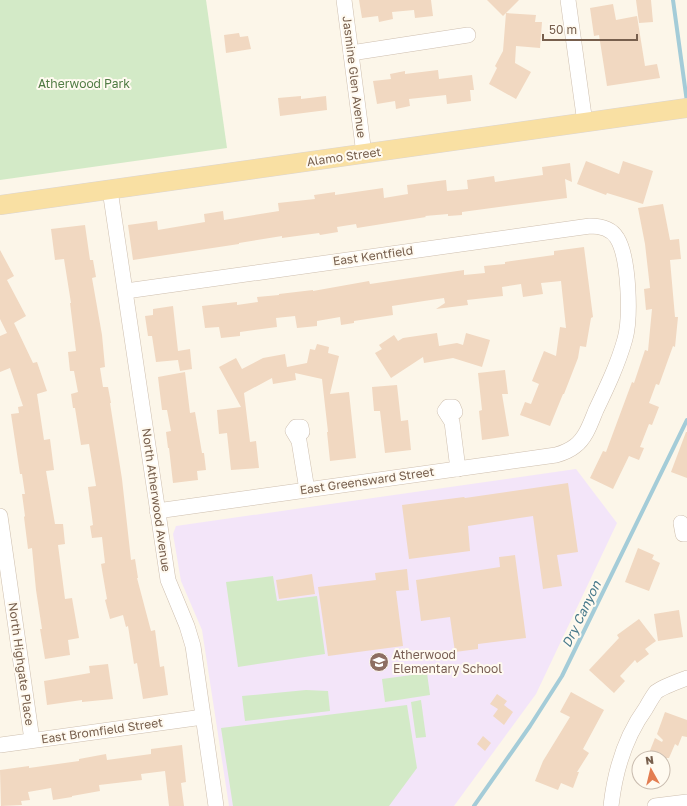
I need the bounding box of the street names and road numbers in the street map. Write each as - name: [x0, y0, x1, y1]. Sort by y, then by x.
- street label: Jasmine Glen Avenue: [340, 15, 369, 139]
- street label: Alamo Street: [306, 144, 382, 169]
- street label: East Kentfield: [332, 242, 414, 269]
- street label: North Atherwood Avenue: [139, 427, 174, 573]
- street label: East Greensward Street: [299, 464, 435, 497]
- street label: North Highgate Place: [5, 601, 38, 727]
- street label: East Bromfield Street: [40, 715, 164, 746]

